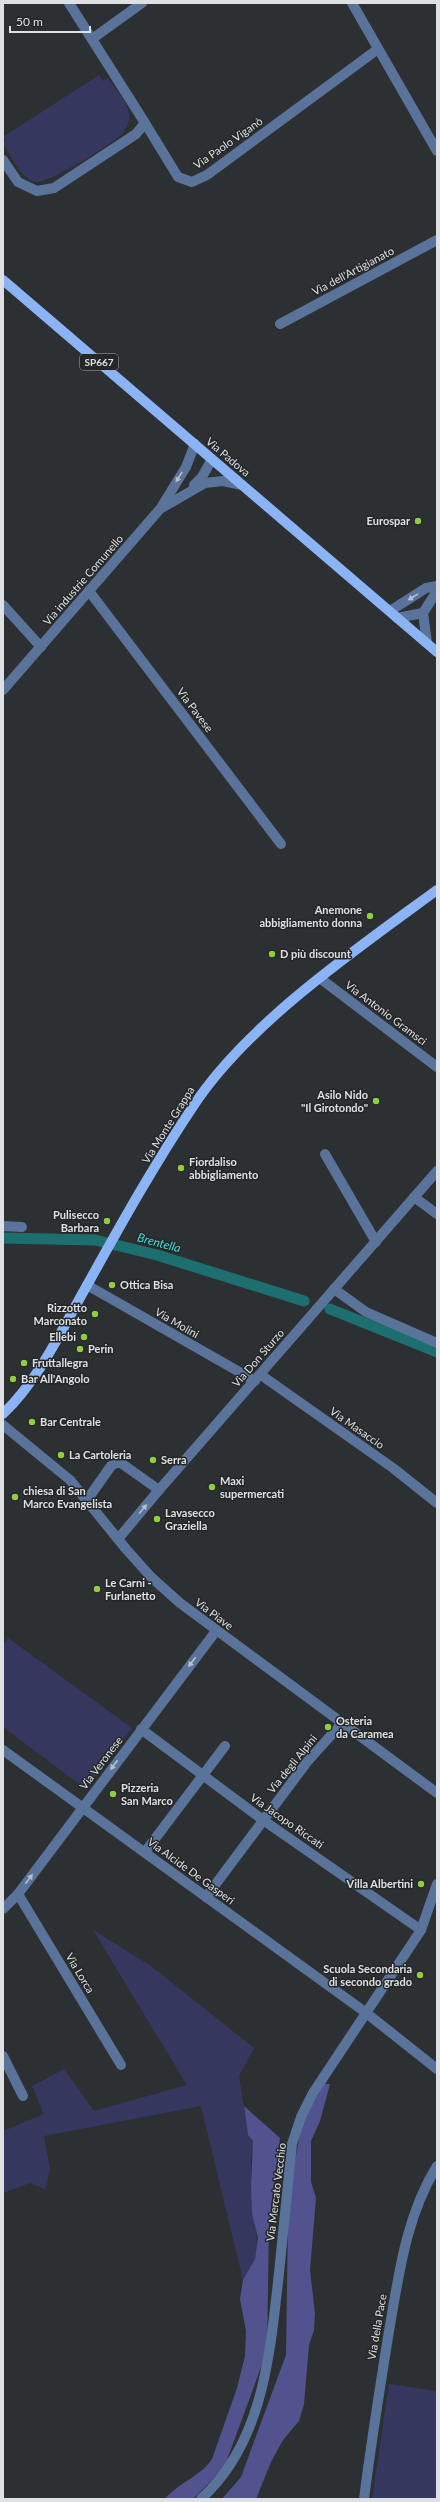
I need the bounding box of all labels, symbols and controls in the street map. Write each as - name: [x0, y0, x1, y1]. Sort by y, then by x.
- scale bar: [10, 8, 90, 34]
- text: 50 m: [16, 14, 43, 29]
- street label: Via Paolo Viganò: [191, 114, 265, 171]
- street label: Via dell'Artigianato: [310, 243, 396, 298]
- road number: SP667: [80, 354, 118, 370]
- street label: Via Padova: [204, 434, 253, 479]
- one-way arrow: [176, 472, 183, 483]
- place label: Eurospar: [367, 514, 411, 527]
- marker: Eurospar: [413, 516, 423, 526]
- street label: Via industrie Comunello: [40, 532, 125, 628]
- one-way arrow: [407, 593, 419, 600]
- street label: Via Pavese: [175, 685, 216, 735]
- place label: Anemone abbigliamento donna: [259, 903, 362, 929]
- marker: Anemone abbigliamento donna: [365, 911, 375, 921]
- place label: D più discount: [280, 947, 352, 960]
- marker: D più discount: [267, 949, 277, 959]
- street label: Via Antonio Gramsci: [343, 978, 430, 1048]
- street label: Via Monte Grappa: [139, 1084, 197, 1166]
- place label: Asilo Nido "Il Girotondo": [301, 1088, 368, 1114]
- marker: Asilo Nido "Il Girotondo": [371, 1096, 381, 1106]
- place label: Fiordaliso abbigliamento: [189, 1155, 258, 1181]
- marker: Fiordaliso abbigliamento: [176, 1163, 186, 1173]
- place label: Pulisecco Barbara: [53, 1208, 99, 1234]
- marker: Pulisecco Barbara: [102, 1216, 112, 1226]
- water label: Brentella: [136, 1230, 183, 1256]
- place label: Ottica Bisa: [120, 1278, 173, 1291]
- marker: Ottica Bisa: [107, 1280, 117, 1290]
- place label: Rizzotto Marconato: [34, 1301, 87, 1327]
- street label: Via Molini: [153, 1305, 202, 1341]
- marker: Rizzotto Marconato: [90, 1309, 100, 1319]
- street label: Via Don Sturzo: [229, 1326, 286, 1389]
- place label: Ellebi: [49, 1330, 76, 1343]
- marker: Ellebi: [79, 1332, 89, 1342]
- place label: Perin: [88, 1342, 114, 1355]
- marker: Perin: [75, 1344, 85, 1354]
- place label: Fruttallegra: [32, 1356, 88, 1369]
- marker: Fruttallegra: [19, 1358, 29, 1368]
- place label: Bar All'Angolo: [21, 1372, 90, 1385]
- marker: Bar All'Angolo: [8, 1374, 18, 1384]
- street label: Via Masaccio: [328, 1404, 387, 1451]
- place label: Bar Centrale: [40, 1415, 101, 1428]
- marker: Bar Centrale: [27, 1417, 37, 1427]
- place label: La Cartoleria: [69, 1448, 131, 1461]
- marker: La Cartoleria: [56, 1450, 66, 1460]
- place label: Serra: [161, 1453, 187, 1466]
- marker: Serra: [148, 1455, 158, 1465]
- place label: Maxi supermercati: [220, 1474, 284, 1500]
- marker: Maxi supermercati: [207, 1482, 217, 1492]
- place label: chiesa di San Marco Evangelista: [23, 1484, 112, 1510]
- marker: chiesa di San Marco Evangelista: [10, 1492, 20, 1502]
- one-way arrow: [139, 1503, 148, 1514]
- place label: Lavasecco Graziella: [165, 1506, 215, 1532]
- marker: Lavasecco Graziella: [152, 1514, 162, 1524]
- place label: Le Carni - Furlanetto: [105, 1576, 156, 1602]
- marker: Le Carni - Furlanetto: [92, 1584, 102, 1594]
- street label: Via Piave: [193, 1595, 236, 1632]
- one-way arrow: [188, 1656, 197, 1667]
- place label: Osteria da Caramea: [336, 1714, 394, 1740]
- marker: Osteria da Caramea: [323, 1722, 333, 1732]
- street label: Via degli Alpini: [264, 1732, 319, 1796]
- street label: Via Veronese: [76, 1734, 125, 1792]
- one-way arrow: [110, 1760, 119, 1771]
- place label: Pizzeria San Marco: [121, 1781, 173, 1807]
- marker: Pizzeria San Marco: [108, 1789, 118, 1799]
- street label: Via Jacopo Riccati: [248, 1790, 327, 1851]
- street label: Via Alcide De Gasperi: [145, 1835, 238, 1907]
- one-way arrow: [25, 1874, 33, 1885]
- place label: Villa Albertini: [346, 1877, 413, 1890]
- marker: Villa Albertini: [416, 1879, 426, 1889]
- street label: Via Lorca: [63, 1950, 97, 1995]
- place label: Scuola Secondaria di secondo grado: [323, 1962, 412, 1988]
- marker: Scuola Secondaria di secondo grado: [415, 1970, 425, 1980]
- street label: Via Mercato Vecchio: [263, 2142, 288, 2242]
- street label: Via della Pace: [364, 2293, 389, 2361]

